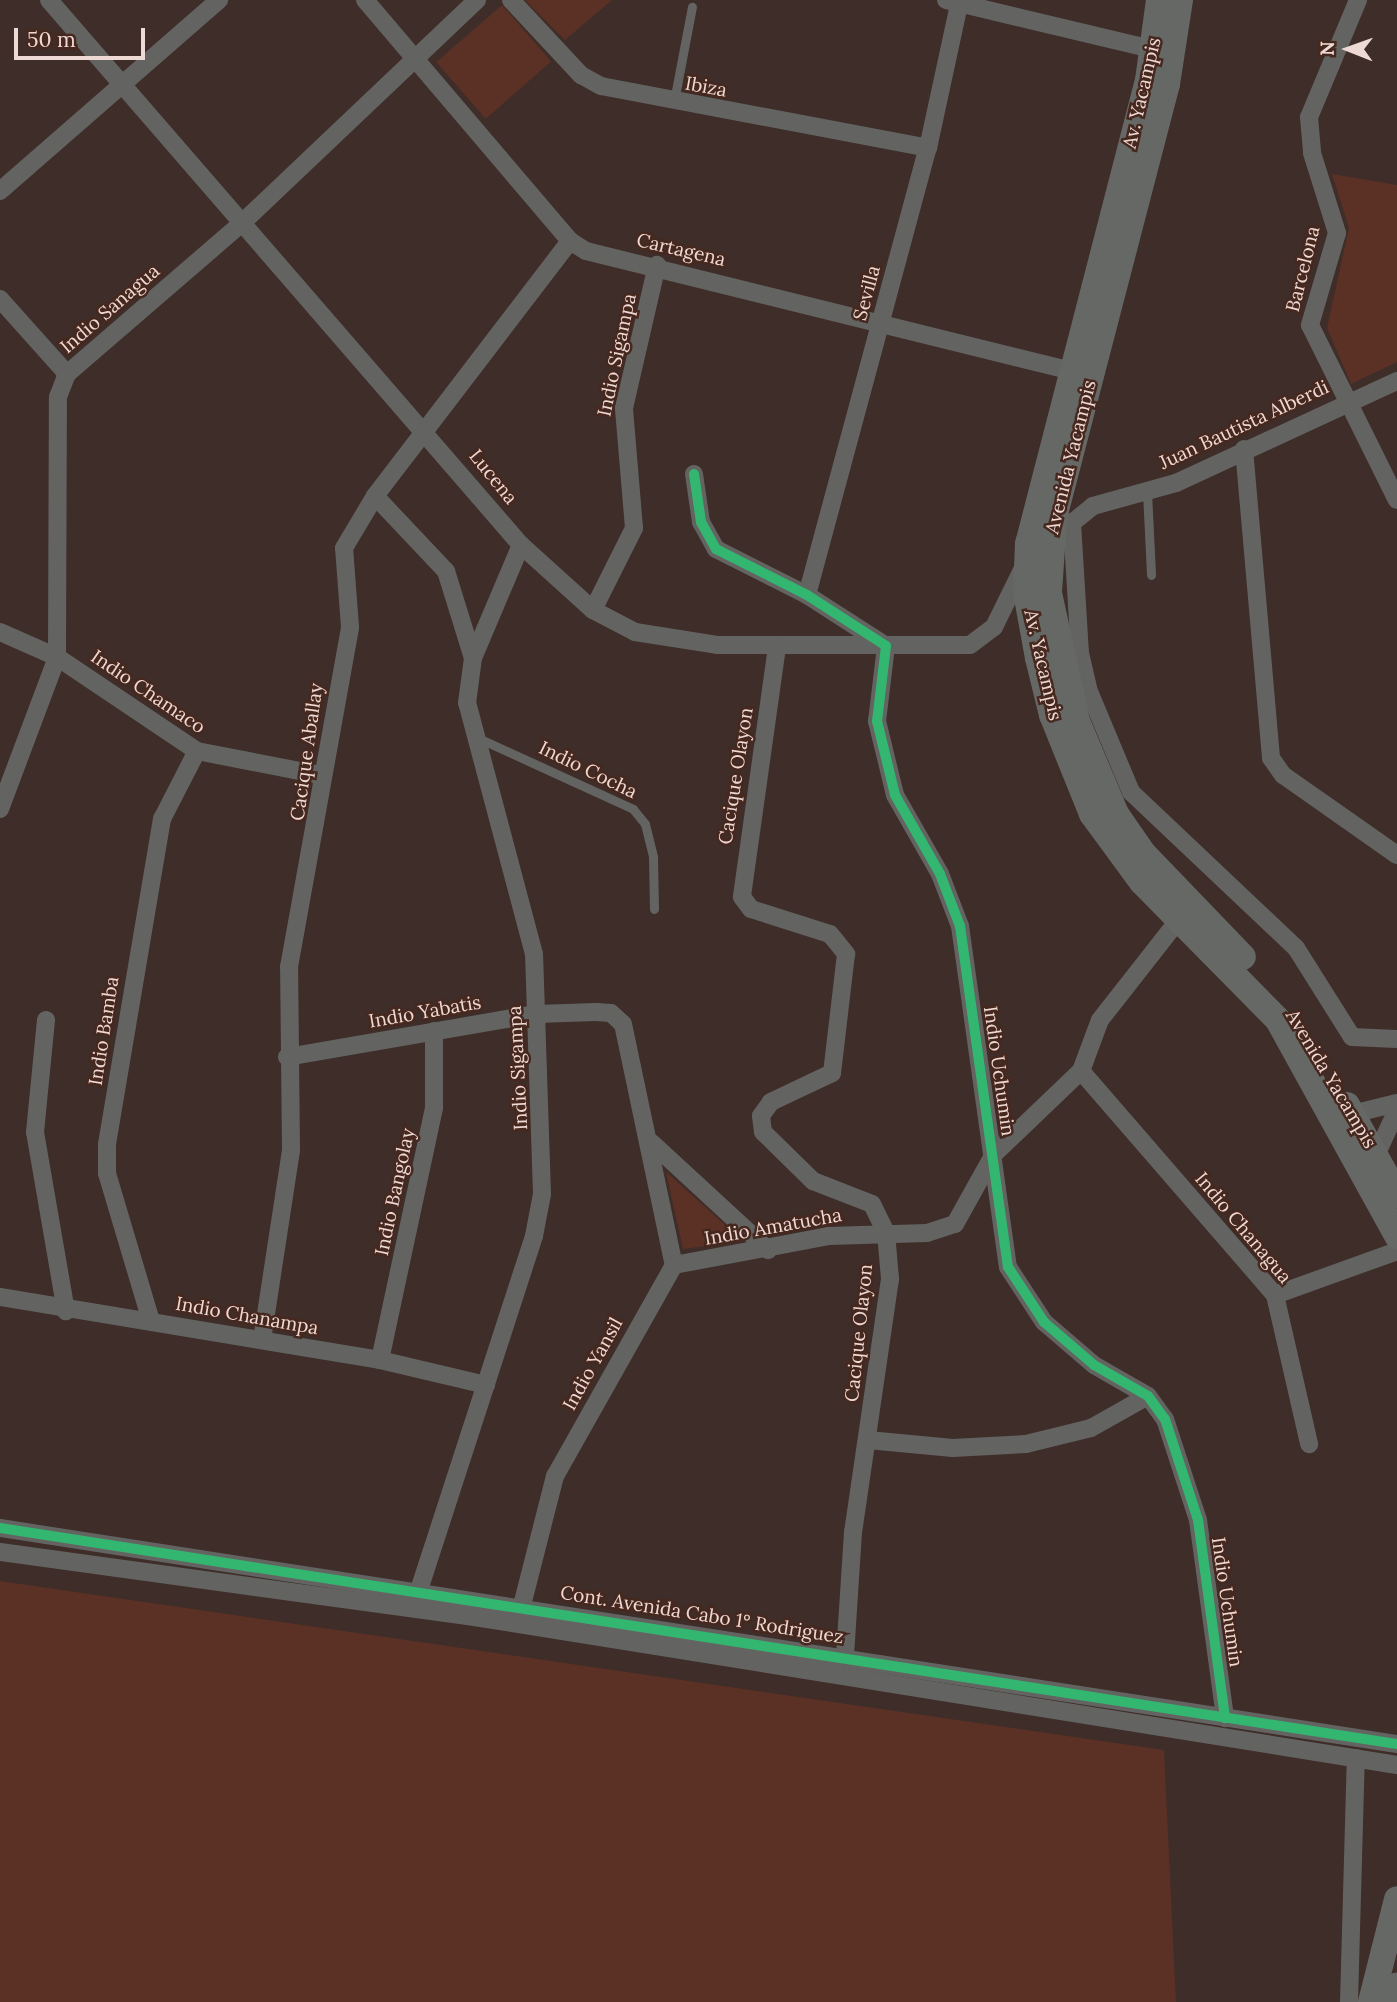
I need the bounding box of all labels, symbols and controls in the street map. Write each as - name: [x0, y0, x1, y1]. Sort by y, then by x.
- scale bar: [18, 14, 149, 58]
- north arrow: [1313, 14, 1383, 84]
- text: 50 m: [27, 26, 76, 53]
- street label: Av. Yacampis: [1118, 35, 1166, 151]
- text: N: [1315, 41, 1339, 56]
- street label: Ibiza: [683, 72, 729, 102]
- street label: Barcelona: [1281, 224, 1325, 314]
- street label: Cartagena: [634, 229, 728, 271]
- street label: Indio Sanagua: [56, 260, 164, 358]
- street label: Sevilla: [849, 263, 885, 323]
- street label: Indio Sigampa: [593, 291, 641, 419]
- street label: Juan Bautista Alberdi: [1156, 376, 1332, 474]
- street label: Avenida Yacampis: [1041, 378, 1101, 536]
- street label: Lucena: [464, 445, 522, 509]
- street label: Av. Yacampis: [1019, 607, 1067, 723]
- street label: Indio Chamaco: [87, 645, 209, 739]
- street label: Cacique Aballay: [286, 682, 328, 822]
- street label: Cacique Olayon: [714, 706, 758, 846]
- street label: Indio Cocha: [535, 736, 641, 804]
- street label: Indio Bamba: [84, 975, 124, 1087]
- street label: Indio Yabatis: [367, 991, 483, 1033]
- street label: Indio Uchumin: [979, 1004, 1019, 1138]
- street label: Indio Sigampa: [503, 1005, 533, 1131]
- street label: Avenida Yacampis: [1281, 1006, 1381, 1152]
- street label: Indio Bangolay: [370, 1126, 420, 1258]
- street label: Indio Chanagua: [1190, 1168, 1296, 1288]
- street label: Indio Amatucha: [703, 1204, 843, 1250]
- street label: Cacique Olayon: [840, 1263, 878, 1403]
- street label: Indio Chanampa: [174, 1292, 320, 1340]
- street label: Indio Yansil: [558, 1314, 628, 1414]
- street label: Indio Uchumin: [1207, 1535, 1247, 1669]
- street label: Cont. Avenida Cabo 1° Rodriguez: [559, 1581, 845, 1649]

